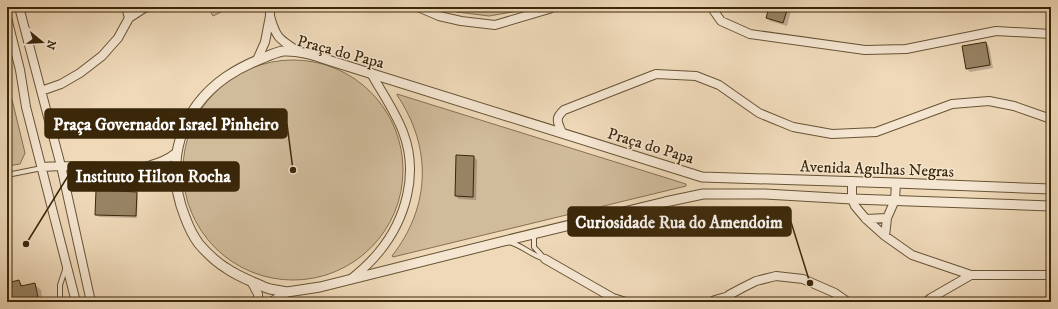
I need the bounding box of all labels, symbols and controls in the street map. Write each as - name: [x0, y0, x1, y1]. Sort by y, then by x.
- north arrow: [22, 22, 62, 62]
- street label: Praça do Papa: [295, 31, 387, 73]
- text: N: [43, 38, 59, 51]
- callout: Praça Governador Israel Pinheiro: [45, 109, 287, 138]
- text: Praça Governador Israel Pinheiro: [53, 114, 279, 136]
- street label: Praça do Papa: [605, 123, 697, 169]
- street label: Avenida Agulhas Negras: [800, 156, 954, 182]
- callout: Instituto Hilton Rocha: [68, 162, 239, 191]
- text: Instituto Hilton Rocha: [75, 166, 231, 188]
- callout: Curiosidade Rua do Amendoim: [568, 207, 791, 236]
- text: Curiosidade Rua do Amendoim: [575, 212, 783, 234]

